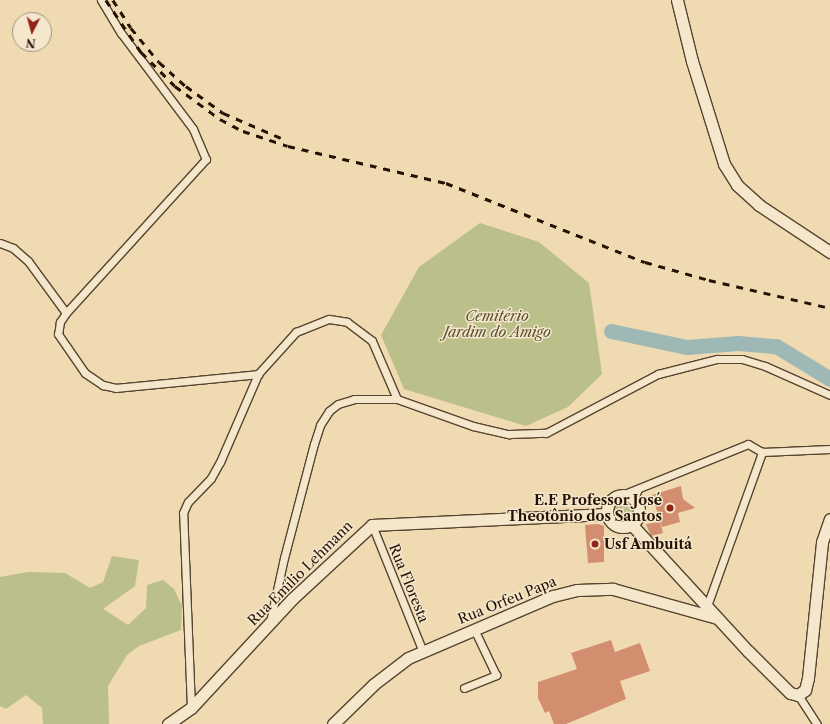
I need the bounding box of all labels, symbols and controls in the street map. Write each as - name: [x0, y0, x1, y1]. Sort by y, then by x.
- north arrow: [12, 12, 52, 52]
- text: N: [25, 35, 36, 50]
- park label: Cemitério Jardim do Amigo: [443, 308, 551, 340]
- place label: E.E Professor José Theotônio dos Santos: [507, 492, 662, 524]
- marker: E.E Professor José Theotônio dos Santos: [665, 503, 675, 513]
- street label: Rua Emílio Lehmann: [244, 517, 356, 629]
- place label: Usf Ambuitá: [604, 536, 693, 552]
- marker: Usf Ambuitá: [589, 538, 601, 550]
- street label: Rua Floresta: [386, 541, 432, 625]
- street label: Rua Orfeu Papa: [455, 573, 559, 627]

